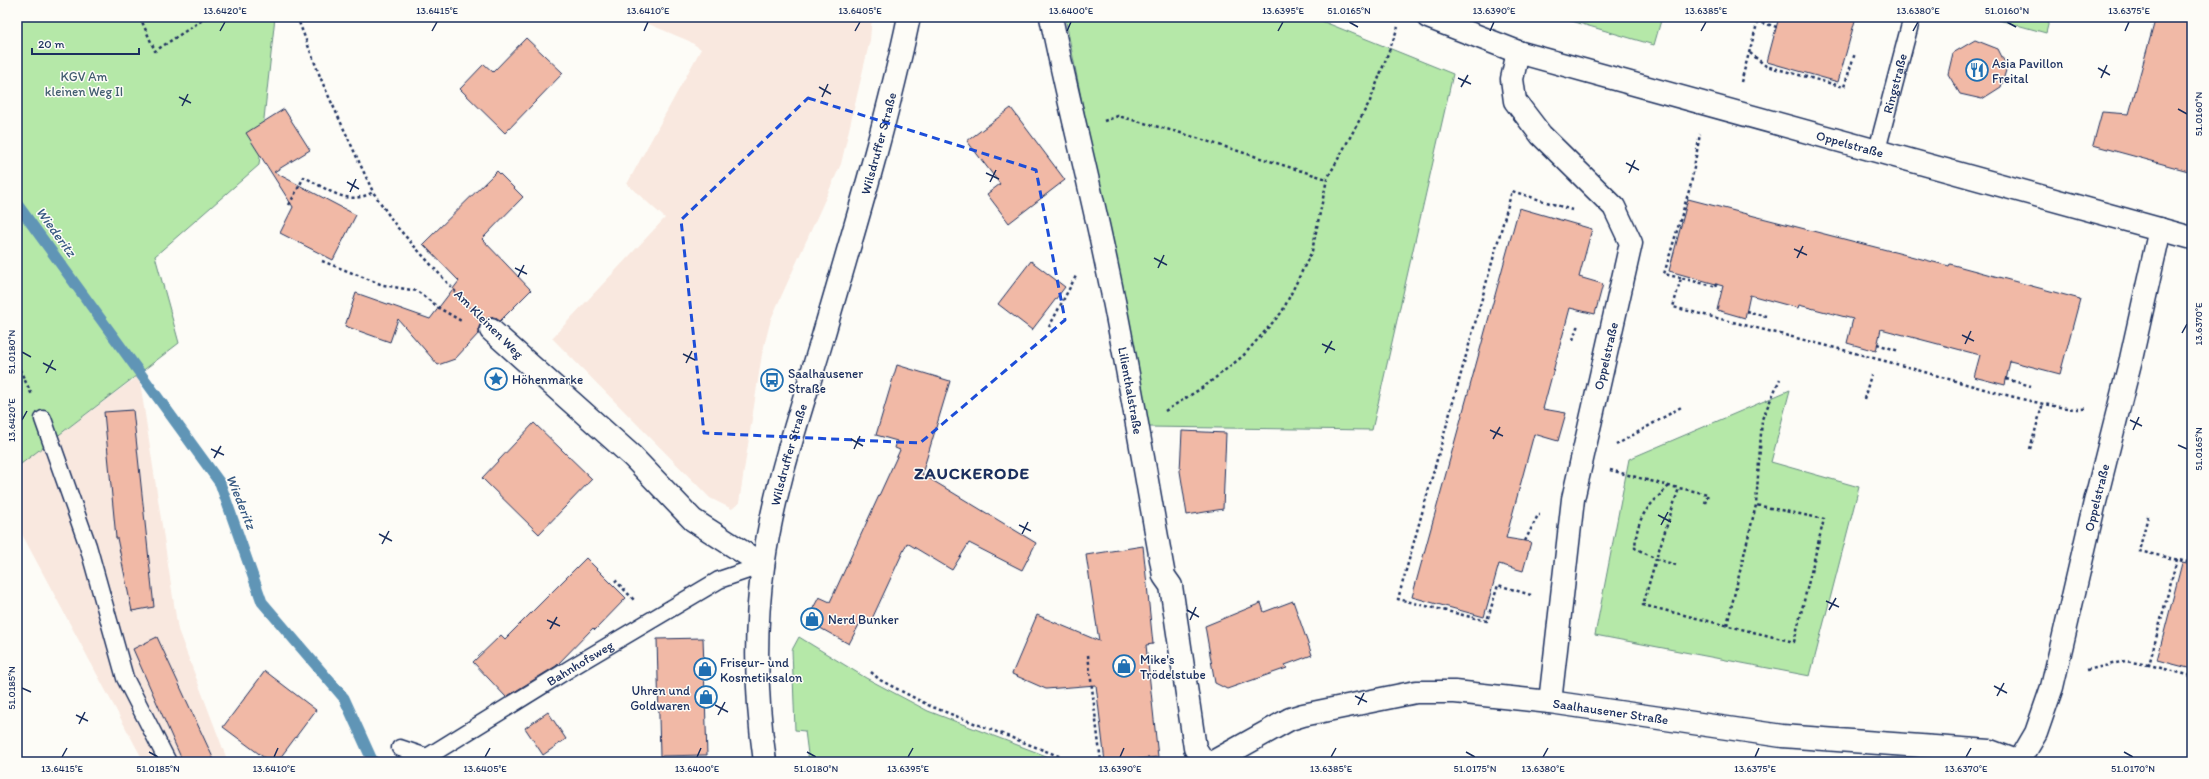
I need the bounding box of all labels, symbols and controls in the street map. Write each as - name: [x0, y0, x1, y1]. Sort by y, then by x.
- text: 13.6420°E: [203, 4, 247, 17]
- text: 13.6415°E: [416, 4, 459, 17]
- text: 13.6410°E: [626, 4, 670, 17]
- text: 13.6405°E: [838, 4, 882, 17]
- text: 13.6400°E: [1049, 4, 1094, 17]
- text: 13.6395°E: [1262, 4, 1305, 17]
- text: 51.0165°N: [1327, 4, 1371, 17]
- text: 13.6390°E: [1472, 4, 1516, 17]
- text: 13.6385°E: [1685, 4, 1728, 17]
- text: 13.6380°E: [1896, 4, 1940, 17]
- text: 51.0160°N: [1985, 4, 2029, 17]
- text: 13.6375°E: [2108, 4, 2150, 17]
- scale bar: [32, 30, 139, 56]
- text: 20 m: [38, 37, 65, 51]
- street label: Ringstraße: [1879, 52, 1910, 115]
- place label: Asia Pavillon Freital: [1992, 56, 2063, 86]
- restaurant icon: Asia Pavillon Freital: [1964, 57, 1990, 83]
- park label: KGV Am kleinen Weg II: [45, 69, 123, 99]
- street label: Wilsdruffer Straße: [857, 91, 899, 196]
- text: 51.0160°N: [2192, 92, 2205, 136]
- street label: Oppelstraße: [1815, 127, 1885, 160]
- water label: Wiederitz: [32, 204, 81, 261]
- street label: Am Kleinen Weg: [451, 286, 527, 362]
- text: 13.6370°E: [2192, 302, 2205, 345]
- street label: Oppelstraße: [1591, 321, 1621, 391]
- text: 51.0180°N: [5, 330, 18, 374]
- street label: Lilienthalstraße: [1116, 345, 1146, 435]
- place icon: Höhenmarke: [483, 366, 509, 392]
- place label: Saalhausener Straße: [788, 366, 863, 396]
- bus stop icon: Saalhausener Straße: [759, 367, 785, 393]
- place label: Höhenmarke: [512, 372, 583, 387]
- text: 13.6420°E: [5, 398, 18, 442]
- street label: Wilsdruffer Straße: [767, 402, 810, 507]
- text: 51.0165°N: [2192, 427, 2205, 471]
- street label: Oppelstraße: [2081, 462, 2112, 533]
- district label: ZAUCKERODE: [914, 463, 1030, 483]
- water label: Wiederitz: [222, 472, 260, 533]
- shop icon: Nerd Bunker: [799, 606, 825, 632]
- place label: Nerd Bunker: [828, 612, 899, 627]
- street label: Bahnhofsweg: [544, 637, 616, 689]
- place label: Mike's Trödelstube: [1140, 652, 1206, 682]
- shop icon: Mike's Trödelstube: [1111, 653, 1137, 679]
- place label: Friseur- und Kosmetiksalon: [720, 655, 803, 685]
- shop icon: Friseur- und Kosmetiksalon: [692, 656, 718, 682]
- text: 51.0185°N: [5, 666, 18, 710]
- place label: Uhren und Goldwaren: [630, 683, 690, 713]
- shop icon: Uhren und Goldwaren: [693, 684, 719, 710]
- street label: Saalhausener Straße: [1552, 695, 1670, 727]
- text: 13.6415°E: [41, 762, 84, 775]
- text: 51.0185°N: [136, 762, 180, 775]
- text: 13.6410°E: [252, 762, 296, 775]
- text: 13.6405°E: [463, 762, 507, 775]
- text: 13.6400°E: [675, 762, 720, 775]
- text: 51.0180°N: [794, 762, 838, 775]
- text: 13.6395°E: [887, 762, 930, 775]
- text: 13.6390°E: [1098, 762, 1142, 775]
- text: 13.6385°E: [1310, 762, 1353, 775]
- text: 51.0175°N: [1453, 762, 1497, 775]
- text: 13.6380°E: [1521, 762, 1565, 775]
- text: 13.6375°E: [1734, 762, 1776, 775]
- text: 13.6370°E: [1945, 762, 1988, 775]
- text: 51.0170°N: [2111, 762, 2155, 775]

